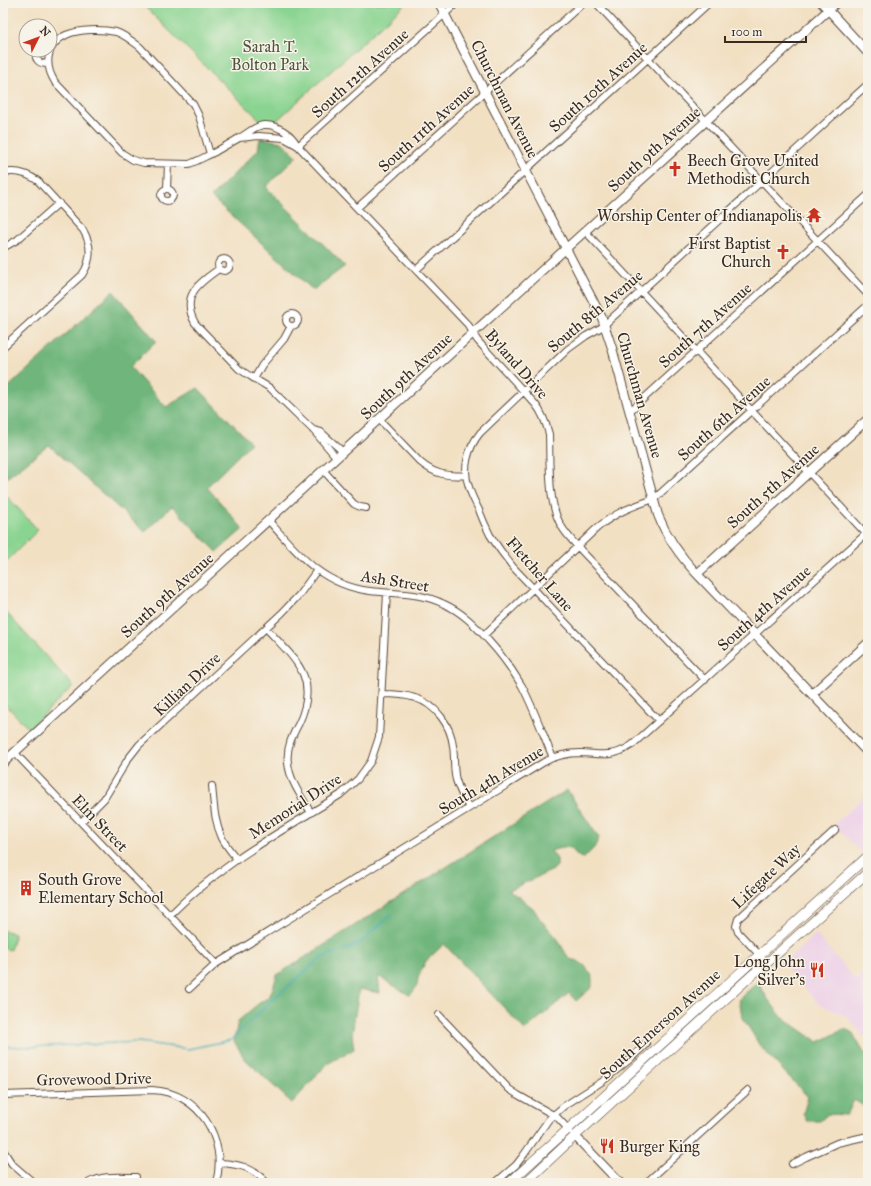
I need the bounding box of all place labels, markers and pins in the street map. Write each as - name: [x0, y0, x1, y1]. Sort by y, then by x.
- place label: Beech Grove United Methodist Church: [687, 151, 819, 188]
- church icon: Beech Grove United Methodist Church: [666, 160, 684, 178]
- place label: Worship Center of Indianapolis: [597, 206, 802, 225]
- temple icon: Worship Center of Indianapolis: [805, 206, 823, 224]
- place label: First Baptist Church: [688, 234, 771, 271]
- church icon: First Baptist Church: [774, 243, 792, 261]
- place label: South Grove Elementary School: [38, 870, 164, 907]
- building icon: South Grove Elementary School: [17, 879, 35, 897]
- place label: Long John Silver's: [734, 952, 805, 989]
- restaurant icon: Long John Silver's: [808, 961, 826, 979]
- restaurant icon: Burger King: [598, 1137, 616, 1155]
- place label: Burger King: [619, 1137, 700, 1157]

